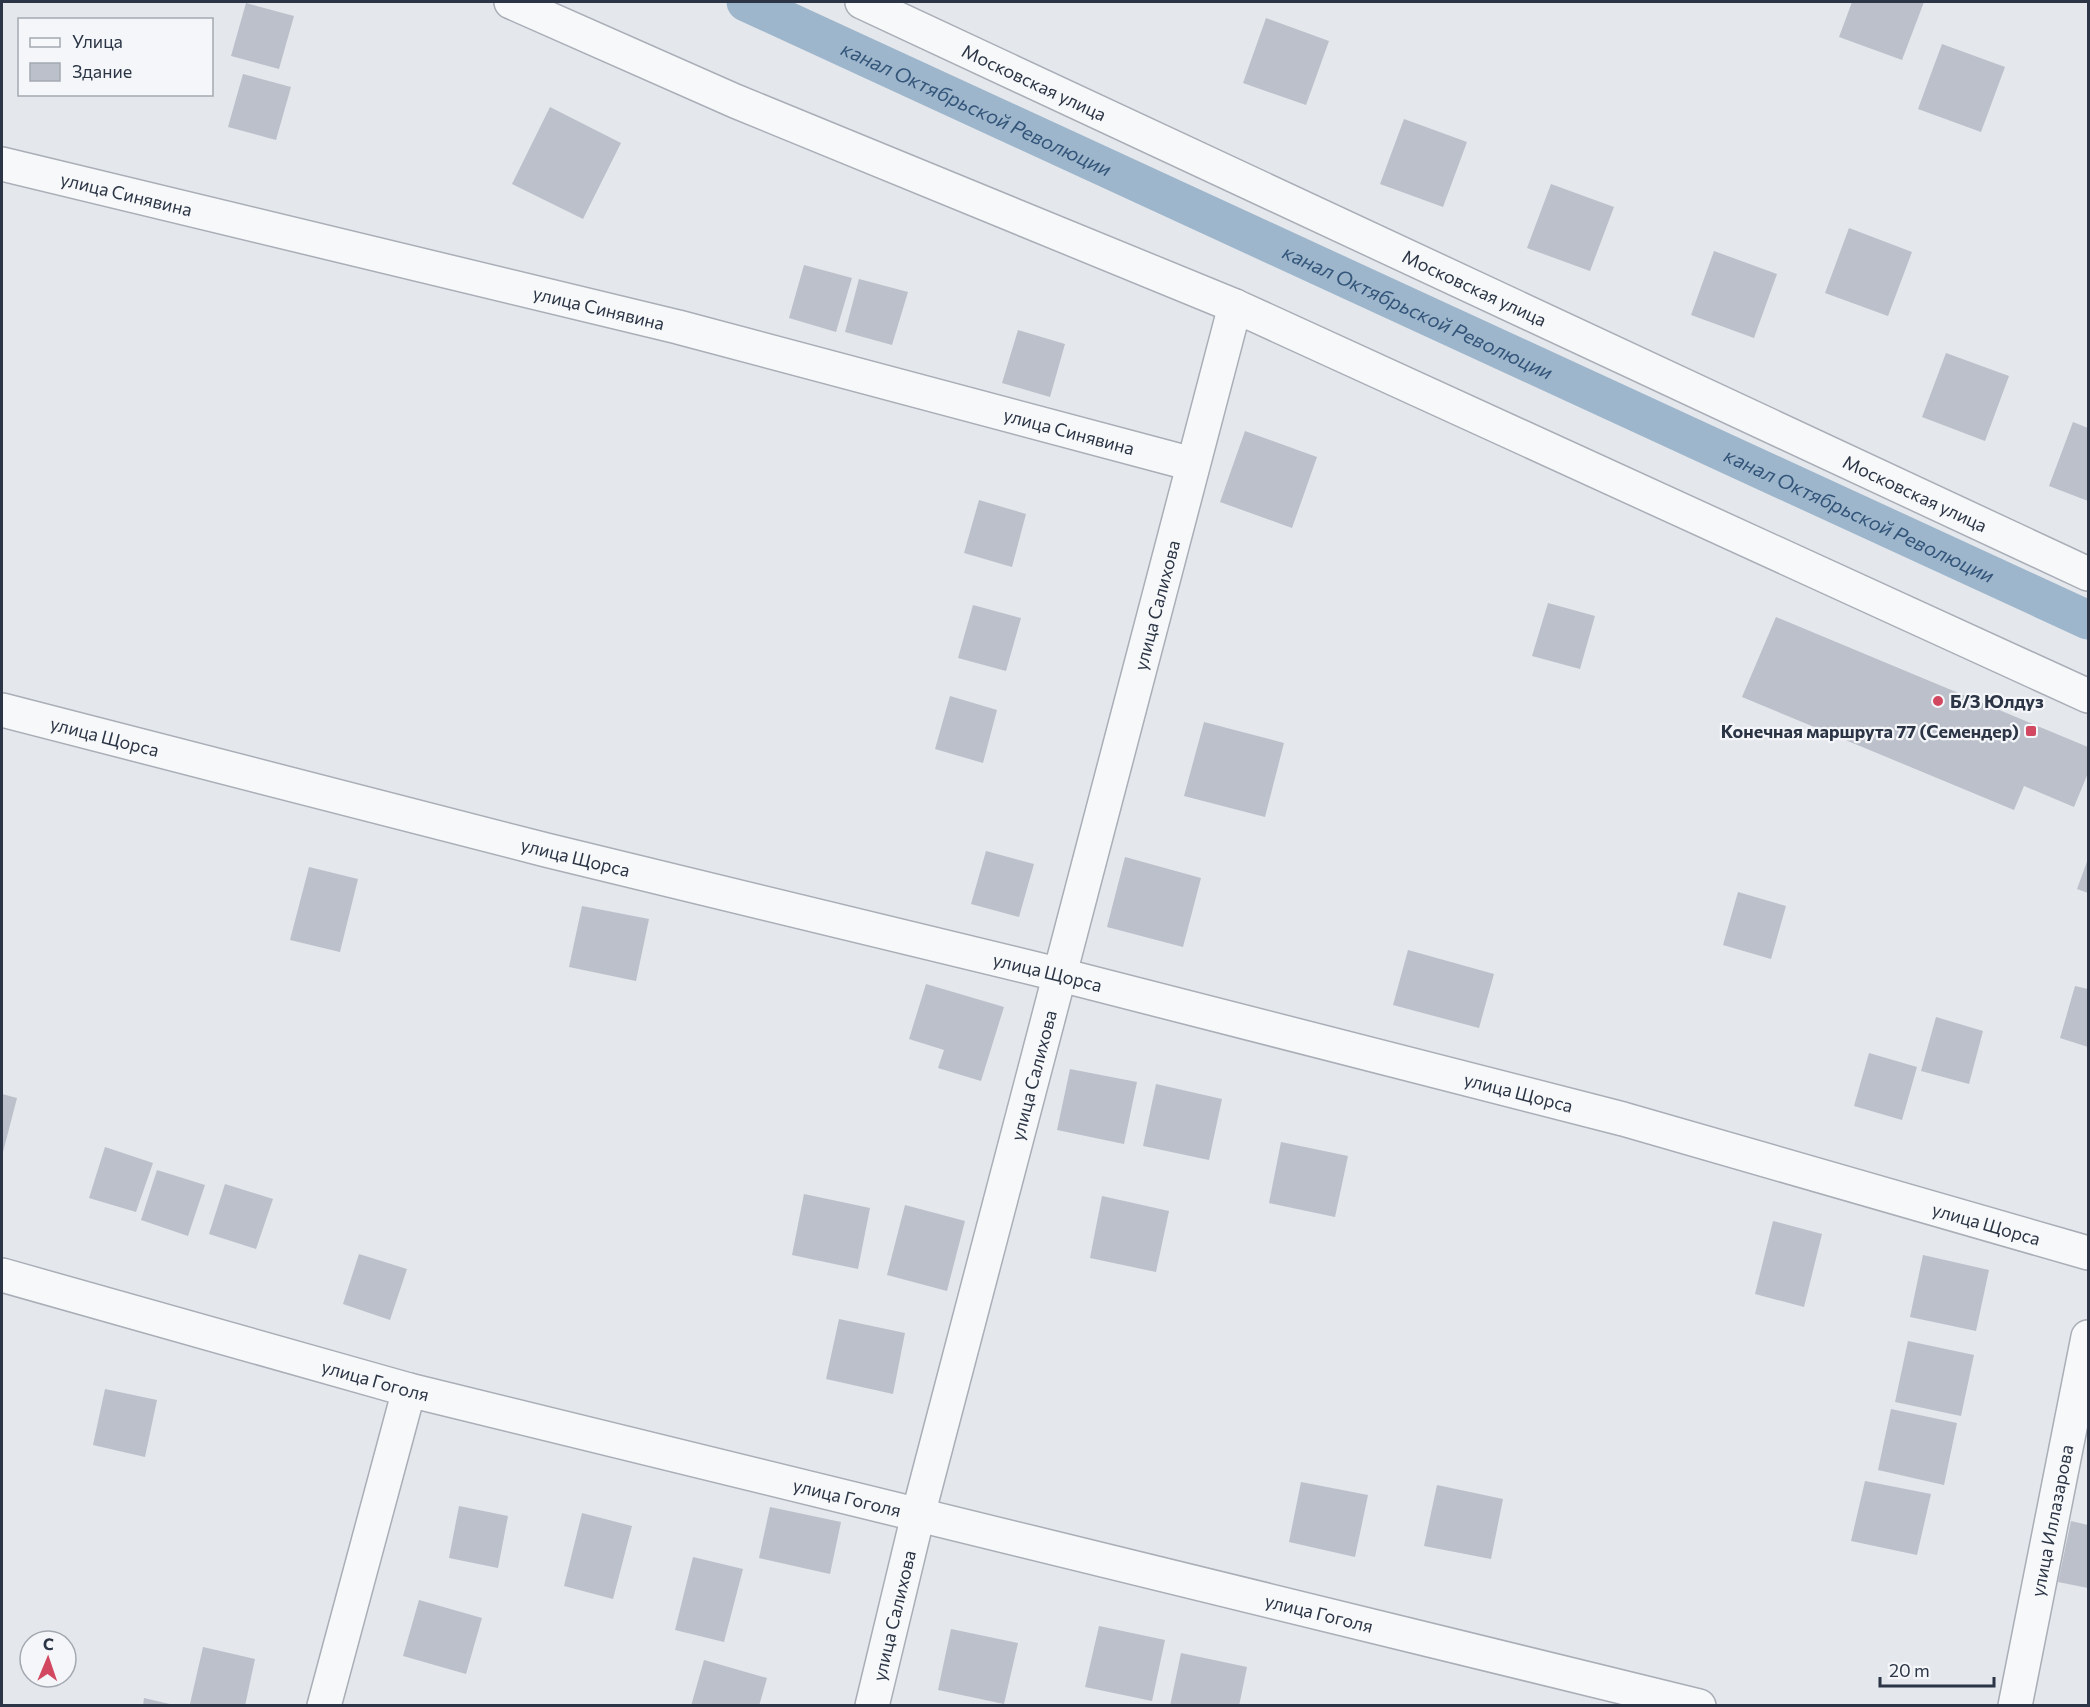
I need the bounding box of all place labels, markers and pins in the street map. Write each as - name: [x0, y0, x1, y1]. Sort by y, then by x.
- place label: Б/З Юлдуз: [1950, 690, 2044, 712]
- marker: Б/З Юлдуз: [1931, 694, 1945, 708]
- place label: Конечная маршрута 77 (Семендер): [1721, 720, 2019, 742]
- marker: Конечная маршрута 77 (Семендер): [2024, 724, 2038, 738]

